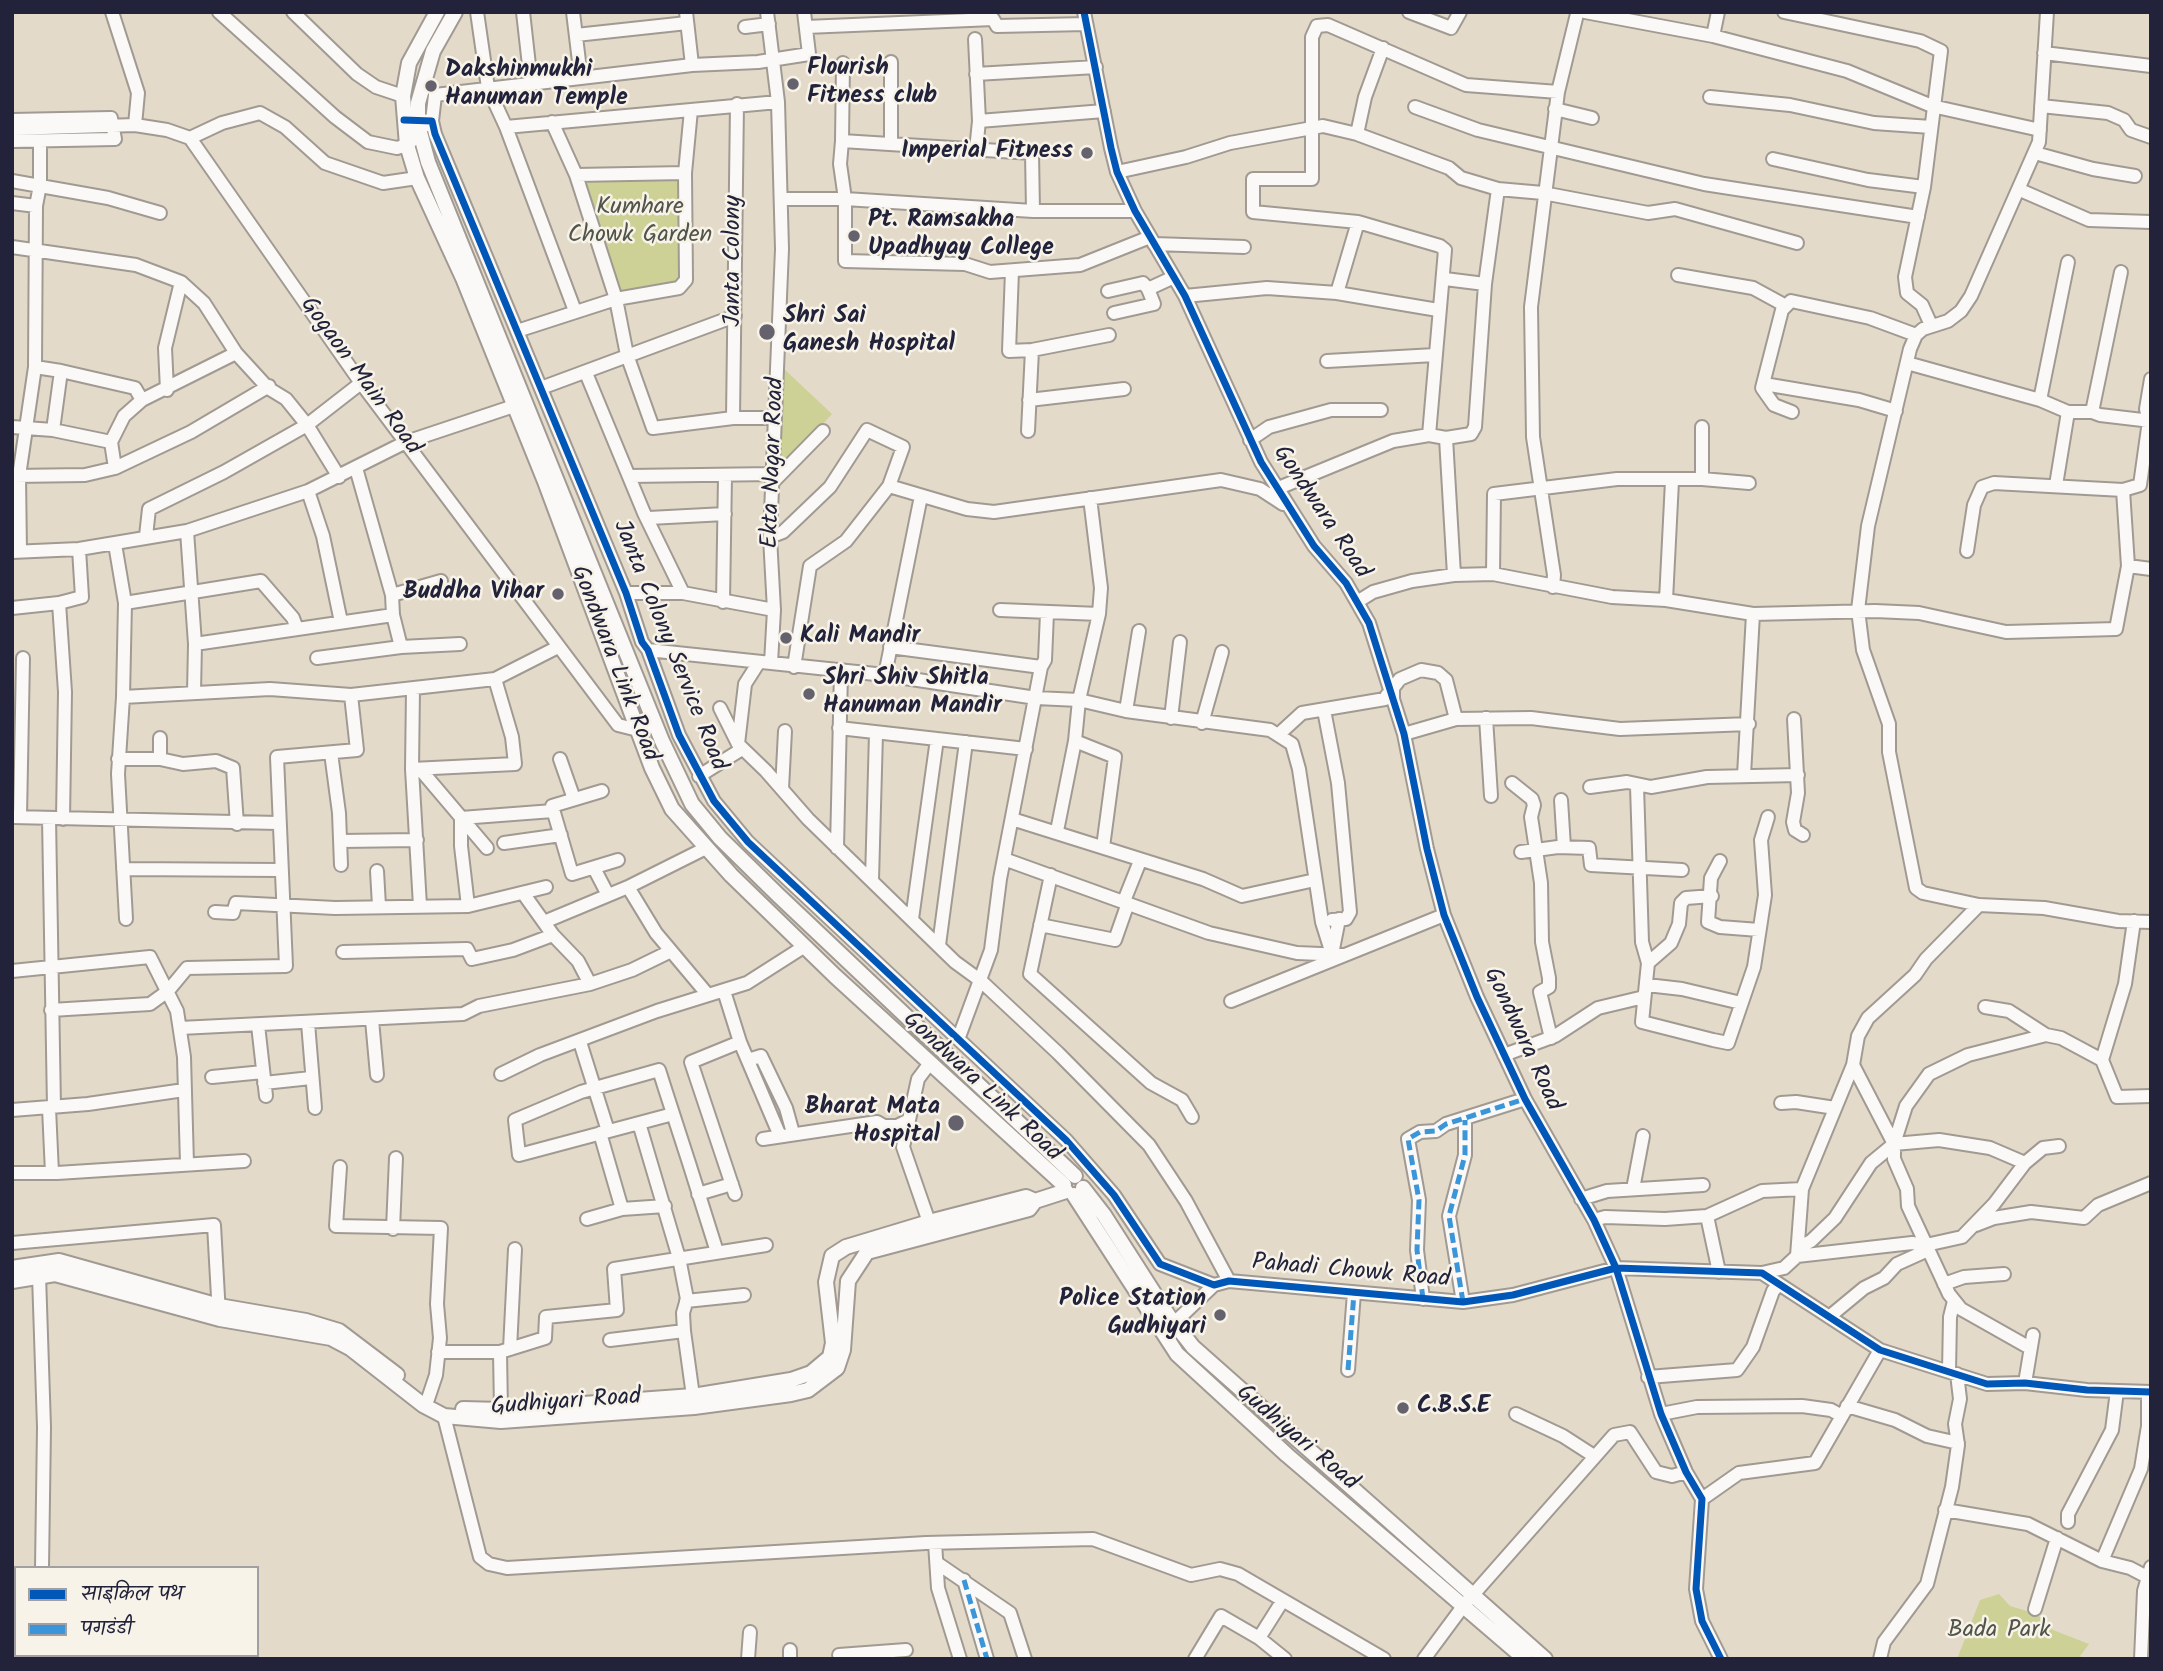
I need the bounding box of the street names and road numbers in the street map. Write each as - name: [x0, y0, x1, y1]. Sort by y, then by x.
- street label: Janta Colony: [721, 195, 749, 327]
- street label: Gogaon Main Road: [292, 293, 426, 461]
- street label: Ekta Nagar Road: [758, 377, 792, 549]
- street label: Gondwara Road: [1265, 441, 1375, 585]
- street label: Janta Colony Service Road: [605, 517, 731, 775]
- street label: Gondwara Link Road: [562, 562, 664, 766]
- street label: Gondwara Road: [1475, 964, 1567, 1116]
- street label: Gondwara Link Road: [895, 1007, 1067, 1169]
- street label: Pahadi Chowk Road: [1251, 1250, 1451, 1296]
- street label: Gudhiyari Road: [1229, 1380, 1363, 1498]
- street label: Gudhiyari Road: [490, 1384, 642, 1424]

